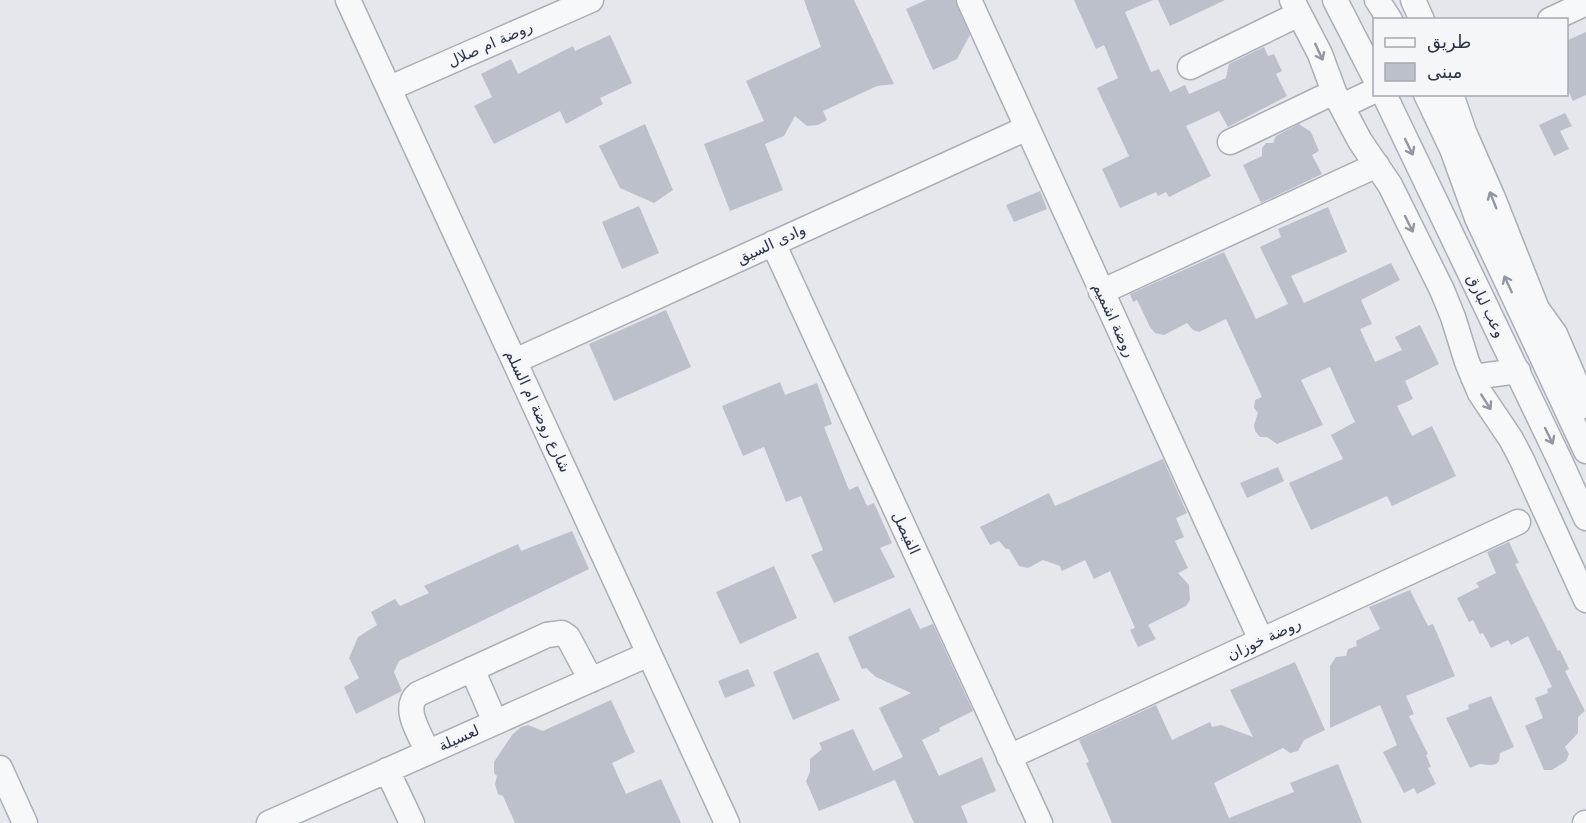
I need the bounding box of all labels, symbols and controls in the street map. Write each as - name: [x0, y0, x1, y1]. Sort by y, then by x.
- street label: روضة ام صلال: [445, 17, 535, 71]
- legend: [1373, 18, 1568, 96]
- text: طريق: [1427, 31, 1471, 53]
- one-way arrow: [1313, 42, 1325, 60]
- text: مبنى: [1427, 61, 1463, 82]
- one-way arrow: [1404, 138, 1416, 156]
- one-way arrow: [1487, 191, 1498, 210]
- one-way arrow: [1404, 214, 1416, 232]
- street label: وادى السيق: [734, 220, 808, 268]
- street label: وعب لبارق: [1463, 271, 1509, 341]
- one-way arrow: [1502, 275, 1513, 293]
- street label: روضة اشميم: [1089, 280, 1139, 360]
- street label: شارع روضة ام السلم: [502, 347, 574, 475]
- one-way arrow: [1480, 394, 1492, 410]
- one-way arrow: [1543, 427, 1555, 445]
- street label: الفيصل: [888, 509, 924, 557]
- street label: روضة خوزان: [1224, 614, 1304, 664]
- street label: لعسيلة: [436, 721, 482, 755]

